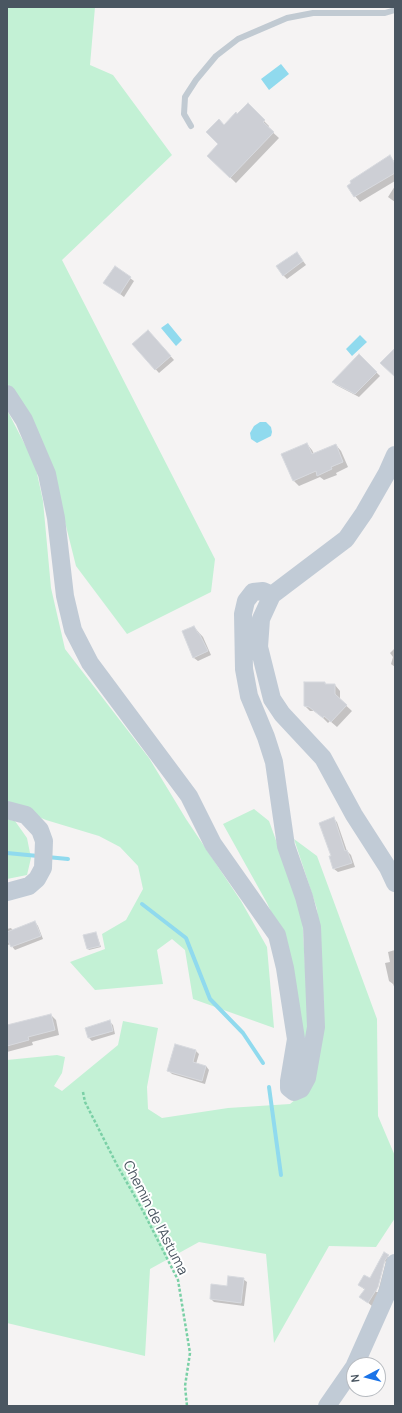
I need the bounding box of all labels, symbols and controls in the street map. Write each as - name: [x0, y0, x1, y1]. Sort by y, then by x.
- street label: Chemin de l'Astuma: [119, 1158, 191, 1278]
- north arrow: [346, 1357, 386, 1397]
- text: N: [347, 1374, 363, 1383]

